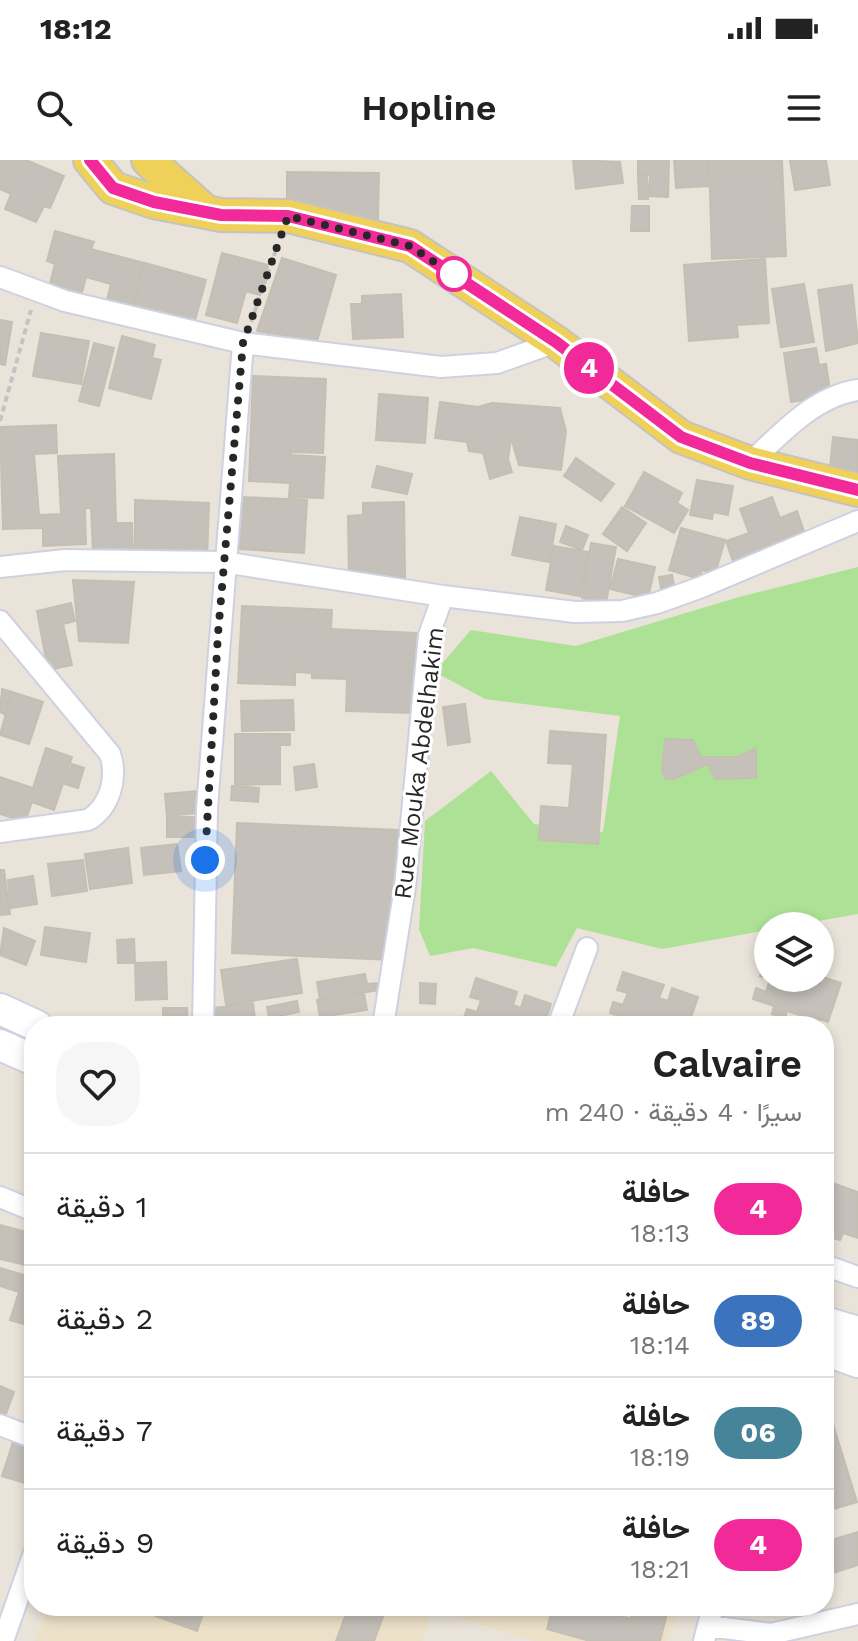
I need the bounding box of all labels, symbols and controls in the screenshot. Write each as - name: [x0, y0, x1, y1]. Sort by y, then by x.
- text: 18:12: [40, 11, 112, 46]
- icon: search: [32, 86, 76, 130]
- icon: menu: [782, 86, 826, 130]
- text: Hopline: [361, 87, 497, 129]
- unlabelled marker: [437, 257, 471, 291]
- line badge: 4: [563, 342, 615, 394]
- text: 4: [580, 351, 598, 384]
- street label: Rue Mouka Abdelhakim: [388, 625, 450, 901]
- your location: [185, 840, 225, 880]
- map controls: [754, 912, 834, 992]
- button: layers: [754, 912, 834, 992]
- button: heart: [56, 1042, 140, 1126]
- text: Calvaire: [652, 1042, 802, 1086]
- text: سيرًا · 4 دقيقة · 240 m: [545, 1097, 802, 1127]
- text: حافلة: [622, 1174, 690, 1209]
- text: 1 دقيقة: [56, 1189, 147, 1224]
- text: 4: [749, 1192, 767, 1225]
- text: 18:13: [631, 1218, 690, 1248]
- text: حافلة: [622, 1286, 690, 1321]
- text: 2 دقيقة: [56, 1301, 153, 1336]
- text: 89: [741, 1304, 775, 1337]
- text: 18:14: [630, 1330, 690, 1360]
- text: حافلة: [622, 1398, 690, 1433]
- text: 7 دقيقة: [56, 1413, 153, 1448]
- text: 06: [740, 1416, 776, 1449]
- text: 18:19: [630, 1442, 690, 1472]
- text: حافلة: [622, 1510, 690, 1545]
- text: 9 دقيقة: [56, 1525, 154, 1560]
- text: 4: [749, 1528, 767, 1561]
- text: 18:21: [631, 1554, 690, 1584]

